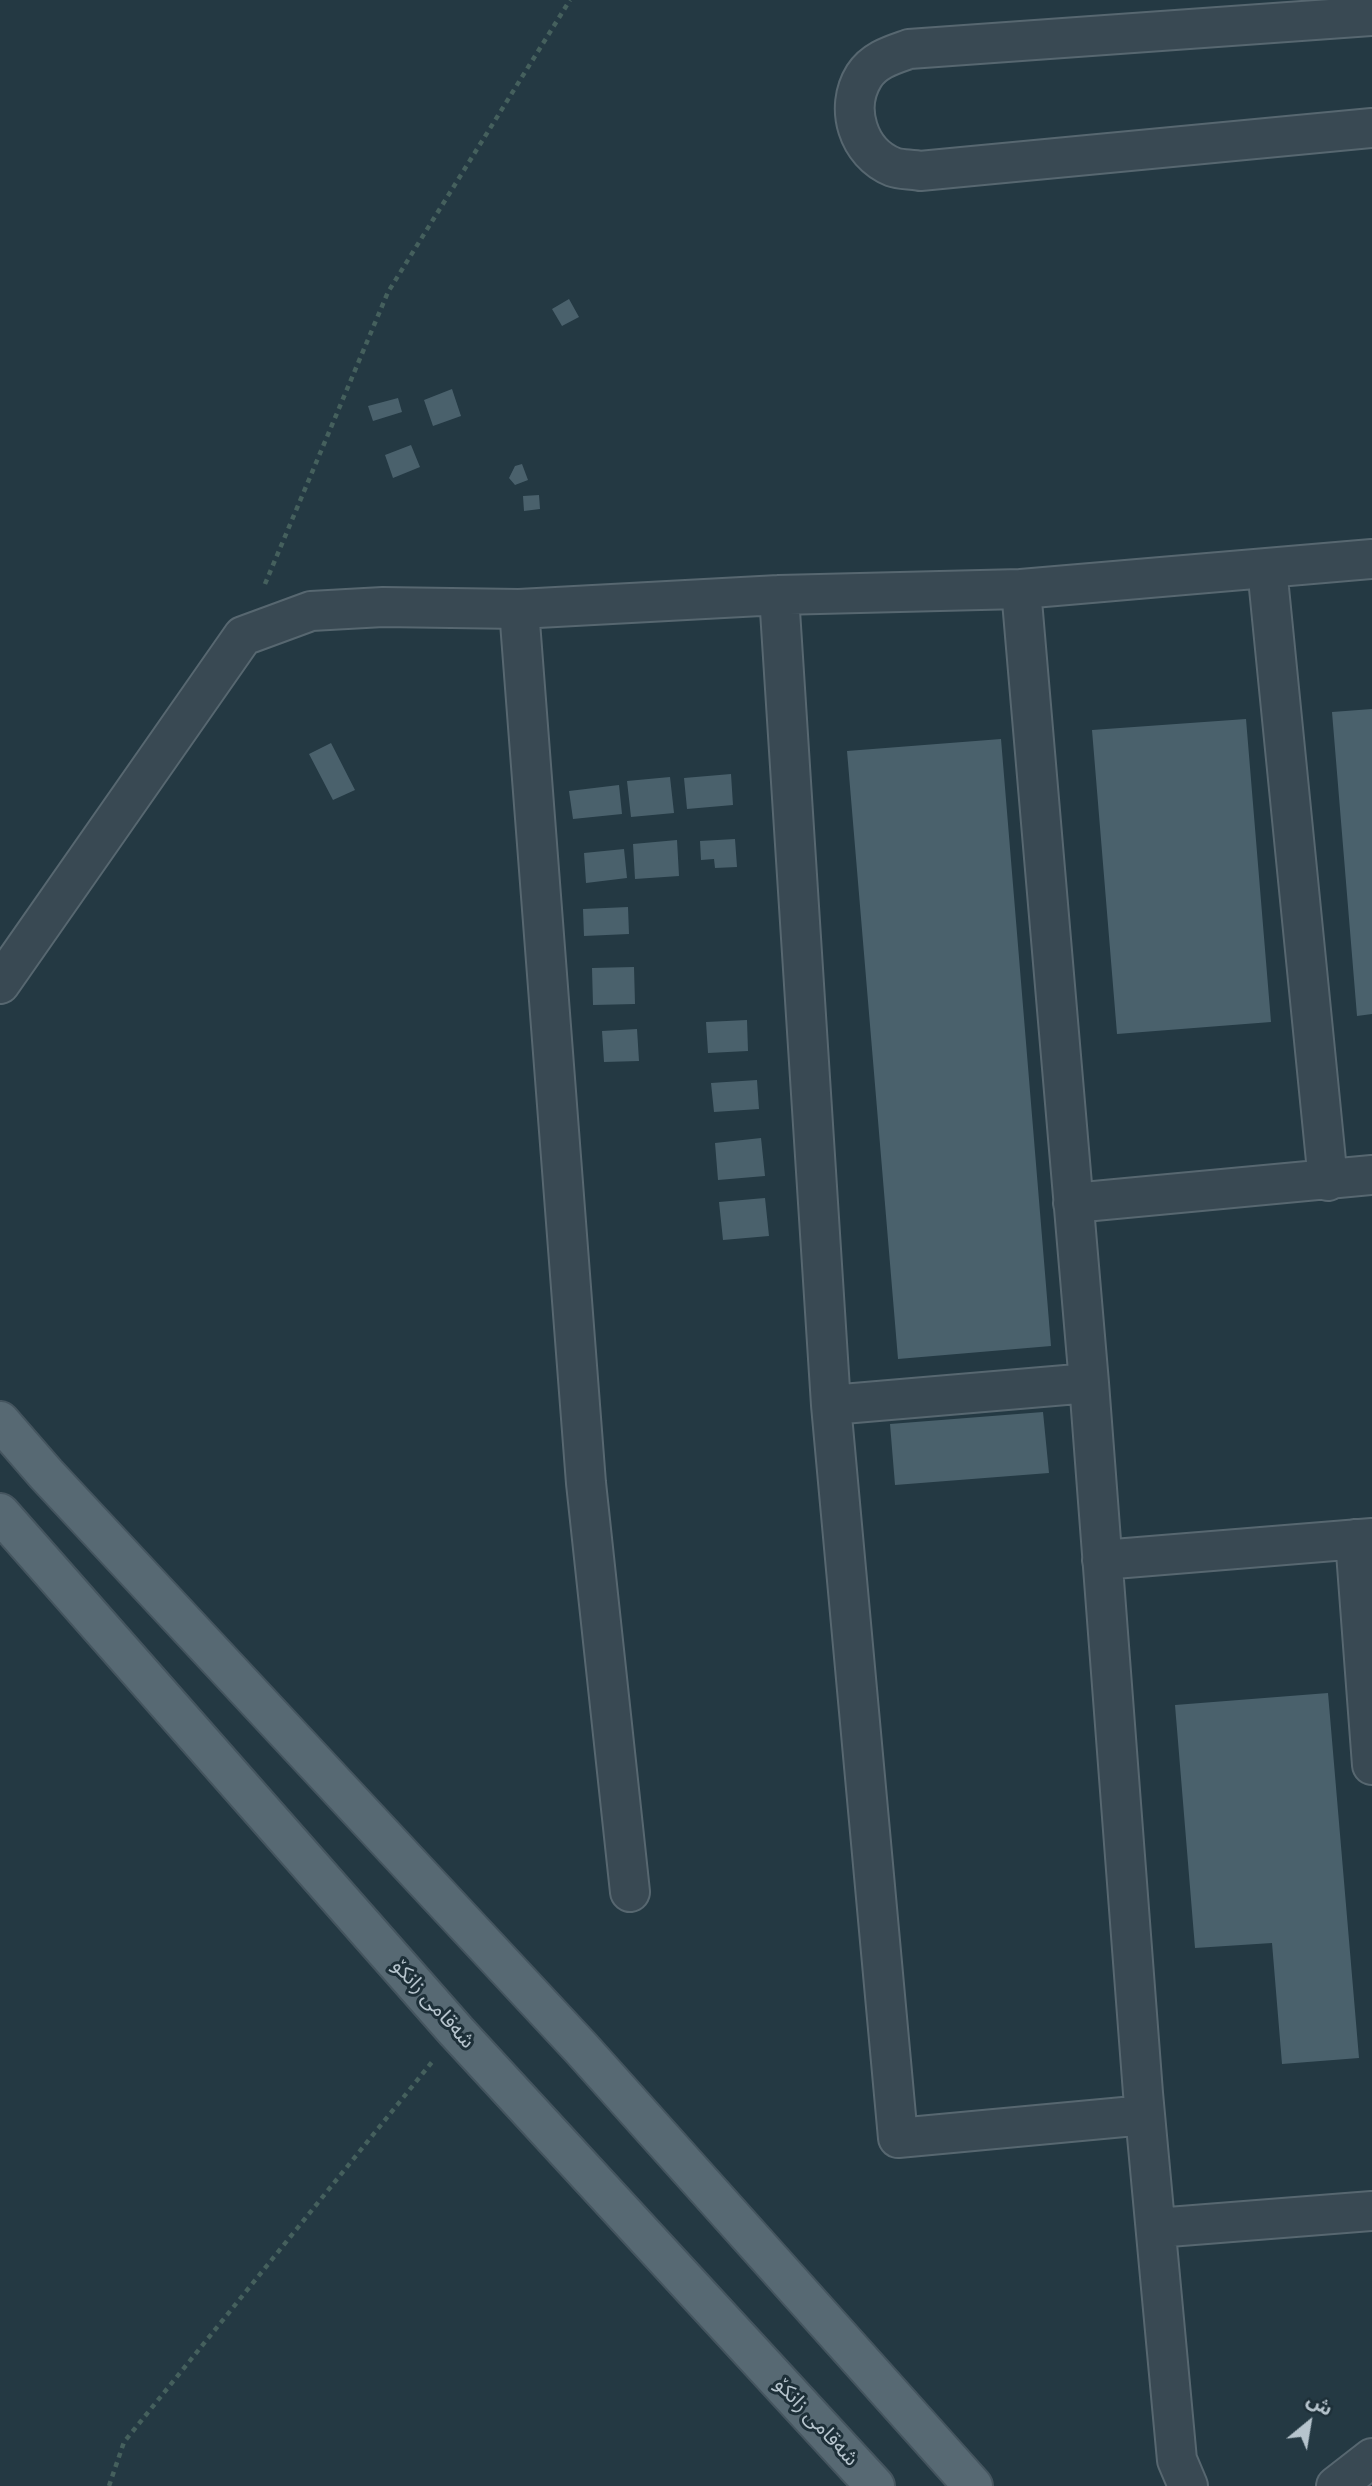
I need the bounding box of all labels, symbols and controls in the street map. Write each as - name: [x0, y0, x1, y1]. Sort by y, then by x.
- street label: شەقامی زانکۆ: [386, 1954, 480, 2054]
- street label: شەقامی زانکۆ: [769, 2372, 863, 2472]
- north arrow: [1274, 2388, 1344, 2458]
- text: ش: [1303, 2388, 1337, 2421]

